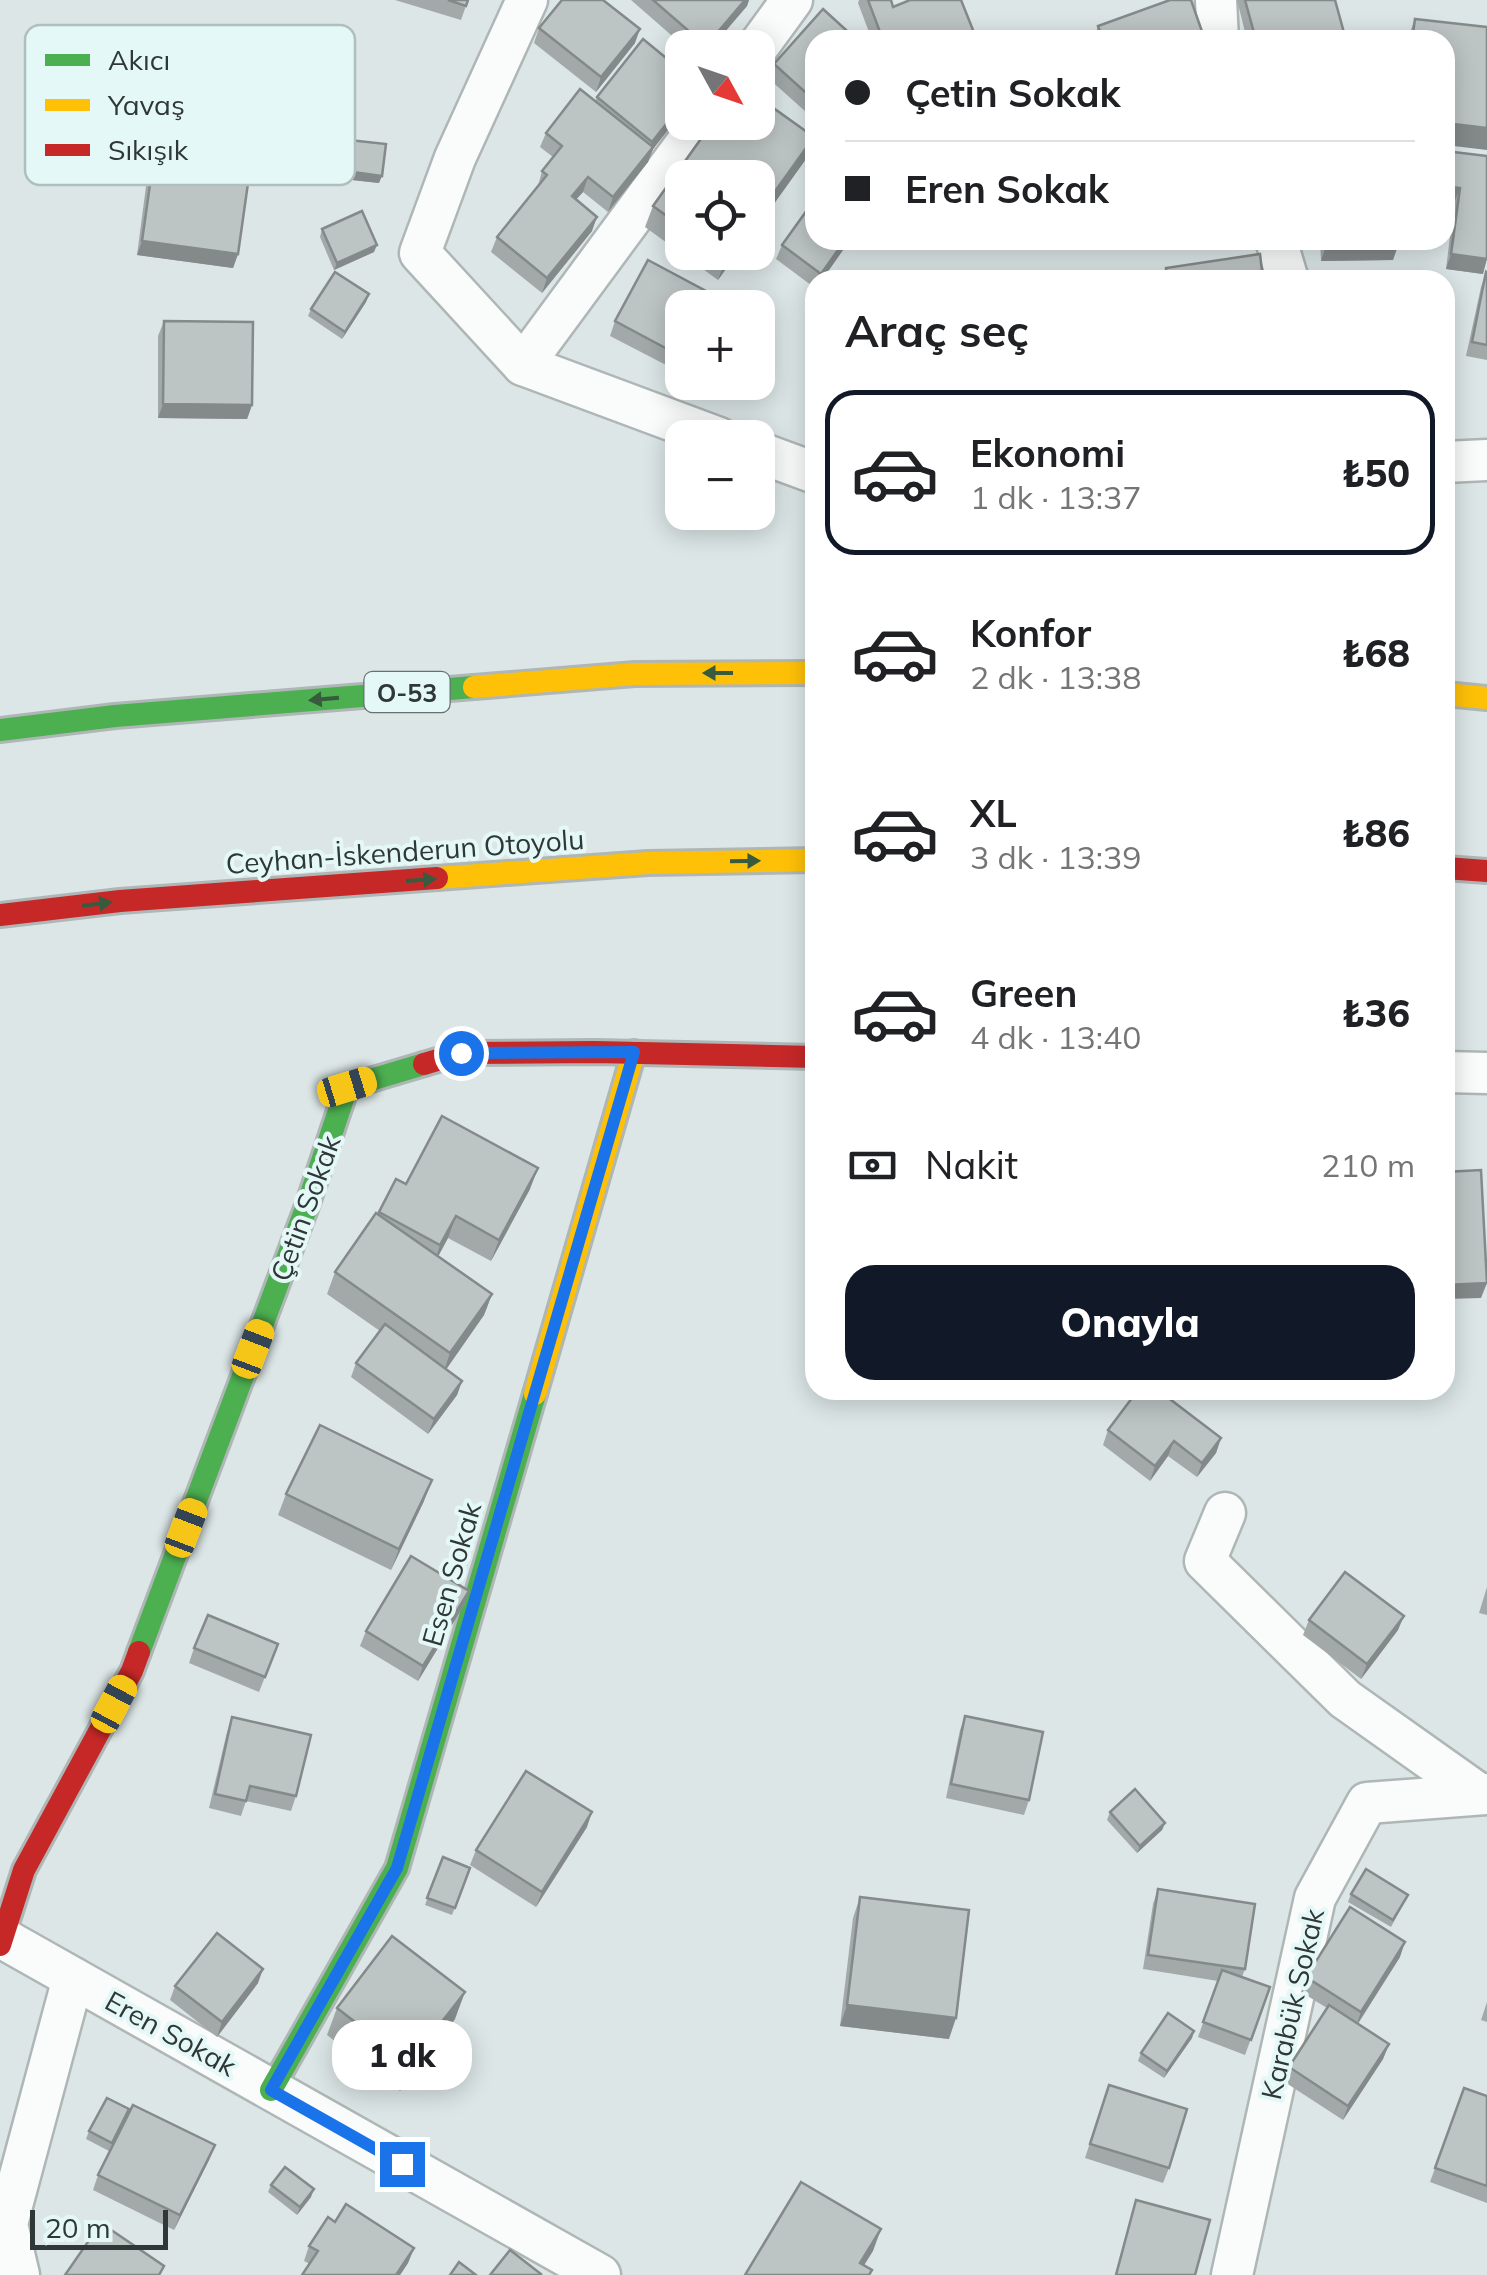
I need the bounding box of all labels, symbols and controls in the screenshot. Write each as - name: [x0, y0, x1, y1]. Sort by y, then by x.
- legend: [25, 25, 355, 185]
- north arrow: [665, 30, 775, 140]
- map controls: [665, 30, 775, 530]
- text: Akıcı: [108, 42, 170, 77]
- text: Çetin Sokak: [905, 69, 1120, 117]
- text: Yavaş: [107, 87, 185, 122]
- text: Sıkışık: [108, 132, 189, 167]
- button: locate: [665, 160, 775, 270]
- text: Eren Sokak: [905, 165, 1109, 213]
- button: +: [665, 290, 775, 400]
- text: Araç seç: [845, 302, 1029, 358]
- button: −: [665, 420, 775, 530]
- icon: car: [850, 428, 940, 518]
- text: Ekonomi: [970, 429, 1125, 477]
- text: ₺50: [1342, 449, 1410, 497]
- text: 1 dk · 13:37: [970, 477, 1141, 517]
- icon: car: [850, 608, 940, 698]
- text: Konfor: [970, 609, 1091, 657]
- text: ₺68: [1342, 629, 1410, 677]
- text: 2 dk · 13:38: [970, 657, 1141, 697]
- one-way arrow: [701, 666, 733, 682]
- road number: O-53: [364, 672, 450, 712]
- one-way arrow: [307, 692, 339, 708]
- icon: car: [850, 788, 940, 878]
- text: XL: [970, 789, 1017, 837]
- text: ₺86: [1342, 809, 1410, 857]
- street label: Ceyhan-İskenderun Otoyolu: [225, 821, 585, 881]
- text: 3 dk · 13:39: [970, 837, 1141, 877]
- one-way arrow: [730, 853, 762, 869]
- one-way arrow: [405, 871, 437, 887]
- one-way arrow: [81, 896, 113, 912]
- icon: car: [850, 968, 940, 1058]
- text: Green: [970, 969, 1077, 1017]
- text: ₺36: [1342, 989, 1410, 1037]
- text: 4 dk · 13:40: [970, 1017, 1141, 1057]
- route start: [439, 1031, 484, 1076]
- car: [314, 1064, 380, 1110]
- street label: Çetin Sokak: [262, 1130, 348, 1286]
- icon: cash: [845, 1138, 900, 1193]
- text: Nakit: [925, 1141, 1018, 1189]
- text: 210 m: [1321, 1145, 1415, 1185]
- button: Onayla: [845, 1265, 1415, 1380]
- car: [228, 1316, 278, 1382]
- car: [161, 1495, 211, 1561]
- street label: Esen Sokak: [414, 1497, 488, 1650]
- car: [87, 1670, 141, 1738]
- street label: Karabük Sokak: [1253, 1905, 1331, 2103]
- street label: Eren Sokak: [99, 1983, 243, 2084]
- callout: 1 dk: [332, 2019, 472, 2089]
- text: 1 dk: [369, 2035, 435, 2075]
- route end: [380, 2142, 425, 2187]
- scale bar: [30, 2205, 168, 2250]
- text: 20 m: [45, 2210, 111, 2245]

